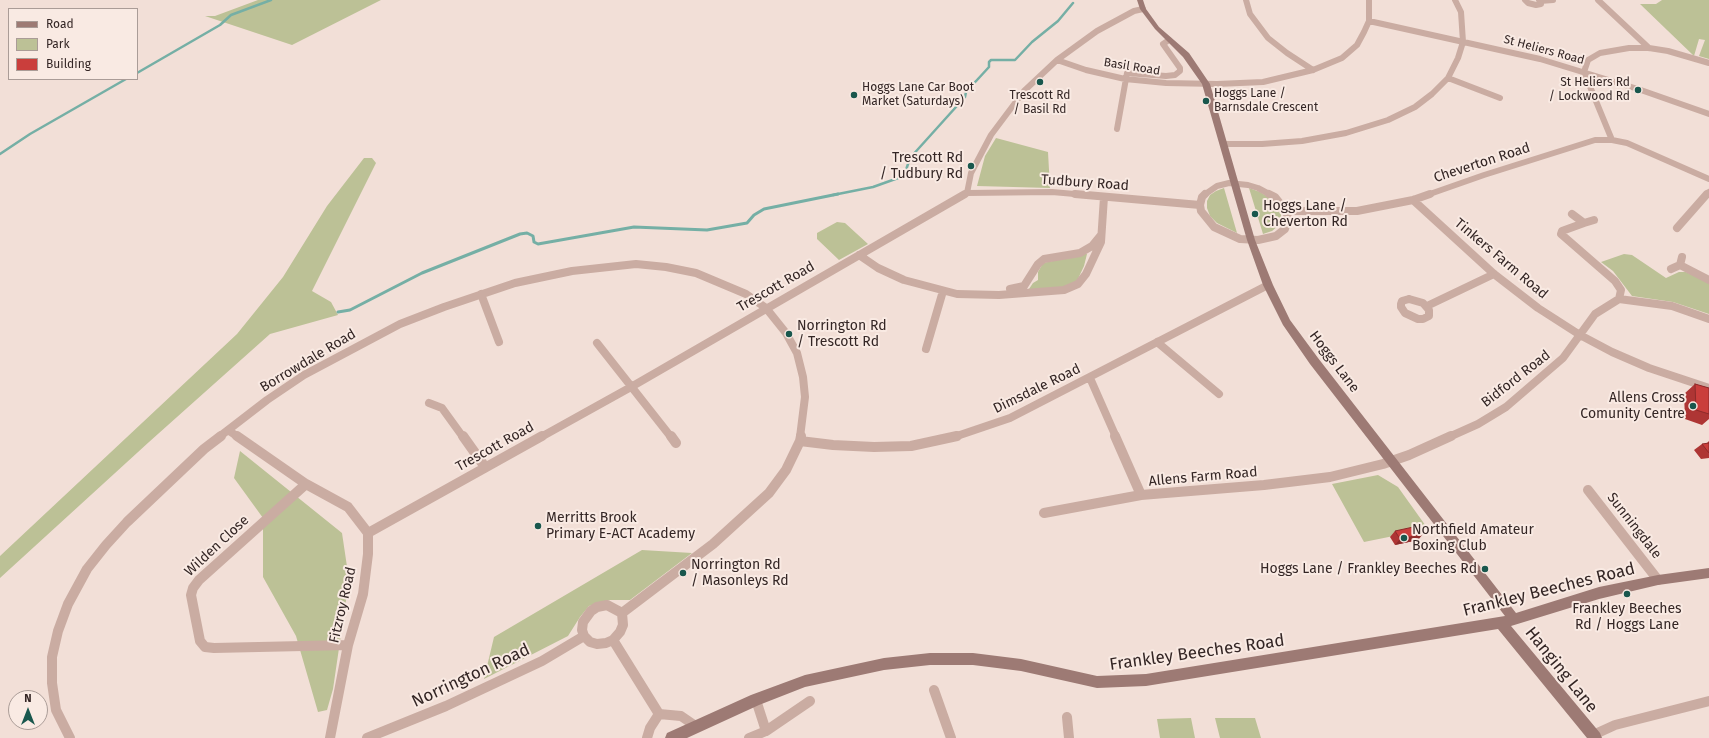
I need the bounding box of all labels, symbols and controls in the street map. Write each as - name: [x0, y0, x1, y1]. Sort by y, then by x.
- legend: [8, 8, 138, 80]
- text: Road: [46, 17, 74, 31]
- street label: St Heliers Road: [1502, 32, 1586, 68]
- text: Park: [46, 37, 70, 51]
- street label: Basil Road: [1103, 55, 1161, 79]
- text: Building: [46, 57, 91, 71]
- place label: St Heliers Rd / Lockwood Rd: [1549, 76, 1630, 104]
- marker: Trescott Rd / Basil Rd: [1035, 77, 1045, 87]
- place label: Hoggs Lane Car Boot Market (Saturdays): [862, 81, 974, 109]
- marker: St Heliers Rd / Lockwood Rd: [1633, 85, 1643, 95]
- place label: Hoggs Lane / Barnsdale Crescent: [1214, 87, 1318, 115]
- place label: Trescott Rd / Basil Rd: [1010, 89, 1070, 117]
- marker: Hoggs Lane Car Boot Market (Saturdays): [849, 90, 859, 100]
- marker: Hoggs Lane / Barnsdale Crescent: [1201, 96, 1211, 106]
- street label: Cheverton Road: [1432, 139, 1532, 187]
- place label: Trescott Rd / Tudbury Rd: [880, 150, 963, 182]
- marker: Trescott Rd / Tudbury Rd: [966, 161, 976, 171]
- street label: Tudbury Road: [1041, 172, 1129, 194]
- place label: Hoggs Lane / Cheverton Rd: [1263, 198, 1348, 230]
- marker: Hoggs Lane / Cheverton Rd: [1250, 209, 1260, 219]
- street label: Tinkers Farm Road: [1451, 215, 1551, 303]
- street label: Trescott Road: [734, 258, 818, 316]
- place label: Norrington Rd / Trescott Rd: [797, 318, 887, 350]
- street label: Borrowdale Road: [257, 326, 359, 396]
- street label: Hoggs Lane: [1305, 328, 1363, 396]
- marker: Norrington Rd / Trescott Rd: [784, 329, 794, 339]
- street label: Bidford Road: [1478, 347, 1554, 411]
- street label: Dimsdale Road: [991, 361, 1083, 417]
- place label: Allens Cross Comunity Centre: [1580, 390, 1685, 422]
- marker: Allens Cross Comunity Centre: [1688, 401, 1698, 411]
- street label: Trescott Road: [453, 419, 537, 475]
- street label: Allens Farm Road: [1148, 464, 1258, 490]
- street label: Sunningdale: [1603, 490, 1665, 562]
- place label: Merritts Brook Primary E-ACT Academy: [546, 510, 695, 542]
- street label: Wilden Close: [181, 512, 253, 580]
- marker: Merritts Brook Primary E-ACT Academy: [533, 521, 543, 531]
- place label: Northfield Amateur Boxing Club: [1412, 522, 1534, 554]
- marker: Northfield Amateur Boxing Club: [1399, 533, 1409, 543]
- place label: Norrington Rd / Masonleys Rd: [691, 557, 789, 590]
- street label: Frankley Beeches Road: [1461, 559, 1637, 621]
- place label: Hoggs Lane / Frankley Beeches Rd: [1260, 561, 1477, 577]
- marker: Hoggs Lane / Frankley Beeches Rd: [1480, 564, 1490, 574]
- street label: Fitzroy Road: [326, 565, 360, 645]
- marker: Norrington Rd / Masonleys Rd: [678, 568, 688, 578]
- marker: Frankley Beeches Rd / Hoggs Lane: [1622, 589, 1632, 599]
- place label: Frankley Beeches Rd / Hoggs Lane: [1572, 601, 1682, 634]
- street label: Hanging Lane: [1520, 623, 1602, 717]
- street label: Frankley Beeches Road: [1108, 631, 1286, 675]
- street label: Norrington Road: [409, 640, 533, 712]
- north arrow: [8, 690, 48, 730]
- text: N: [24, 692, 32, 705]

